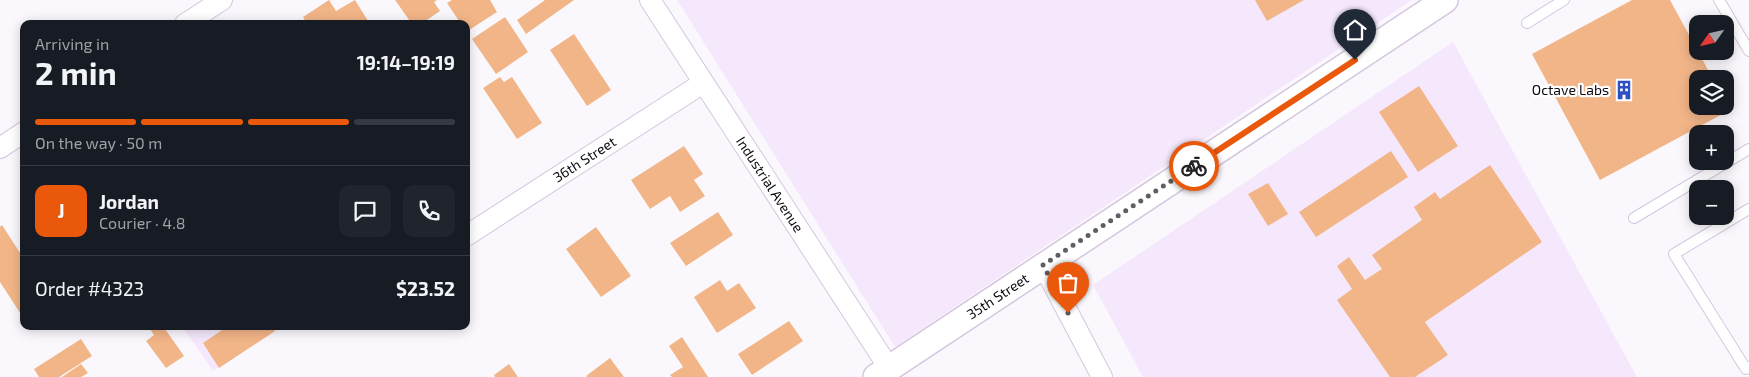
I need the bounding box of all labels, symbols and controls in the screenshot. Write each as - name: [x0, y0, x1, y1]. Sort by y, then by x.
- pin: [1334, 9, 1376, 60]
- north arrow: [1689, 15, 1734, 60]
- map controls: [1689, 15, 1734, 225]
- icon: home: [1341, 16, 1369, 44]
- text: Arriving in: [35, 34, 109, 53]
- text: 19:14–19:19: [357, 51, 455, 74]
- text: 2 min: [35, 53, 117, 91]
- button: layers: [1689, 70, 1734, 115]
- building icon: Octave Labs: [1613, 79, 1635, 101]
- place label: Octave Labs: [1532, 81, 1609, 98]
- button: +: [1689, 125, 1734, 170]
- text: On the way · 50 m: [35, 133, 162, 152]
- street label: 36th Street: [550, 133, 619, 186]
- street label: Industrial Avenue: [733, 133, 808, 235]
- courier: [1169, 141, 1219, 191]
- icon: bike: [1180, 152, 1208, 180]
- button: −: [1689, 180, 1734, 225]
- button: chat: [339, 185, 391, 237]
- button: phone: [403, 185, 455, 237]
- text: Jordan: [99, 190, 159, 213]
- text: J: [57, 199, 65, 222]
- text: Courier · 4.8: [99, 213, 186, 232]
- pin: [1047, 262, 1089, 313]
- street label: 35th Street: [963, 269, 1032, 323]
- icon: bag: [1054, 269, 1082, 297]
- text: Order #4323: [35, 277, 144, 300]
- text: $23.52: [396, 277, 455, 300]

